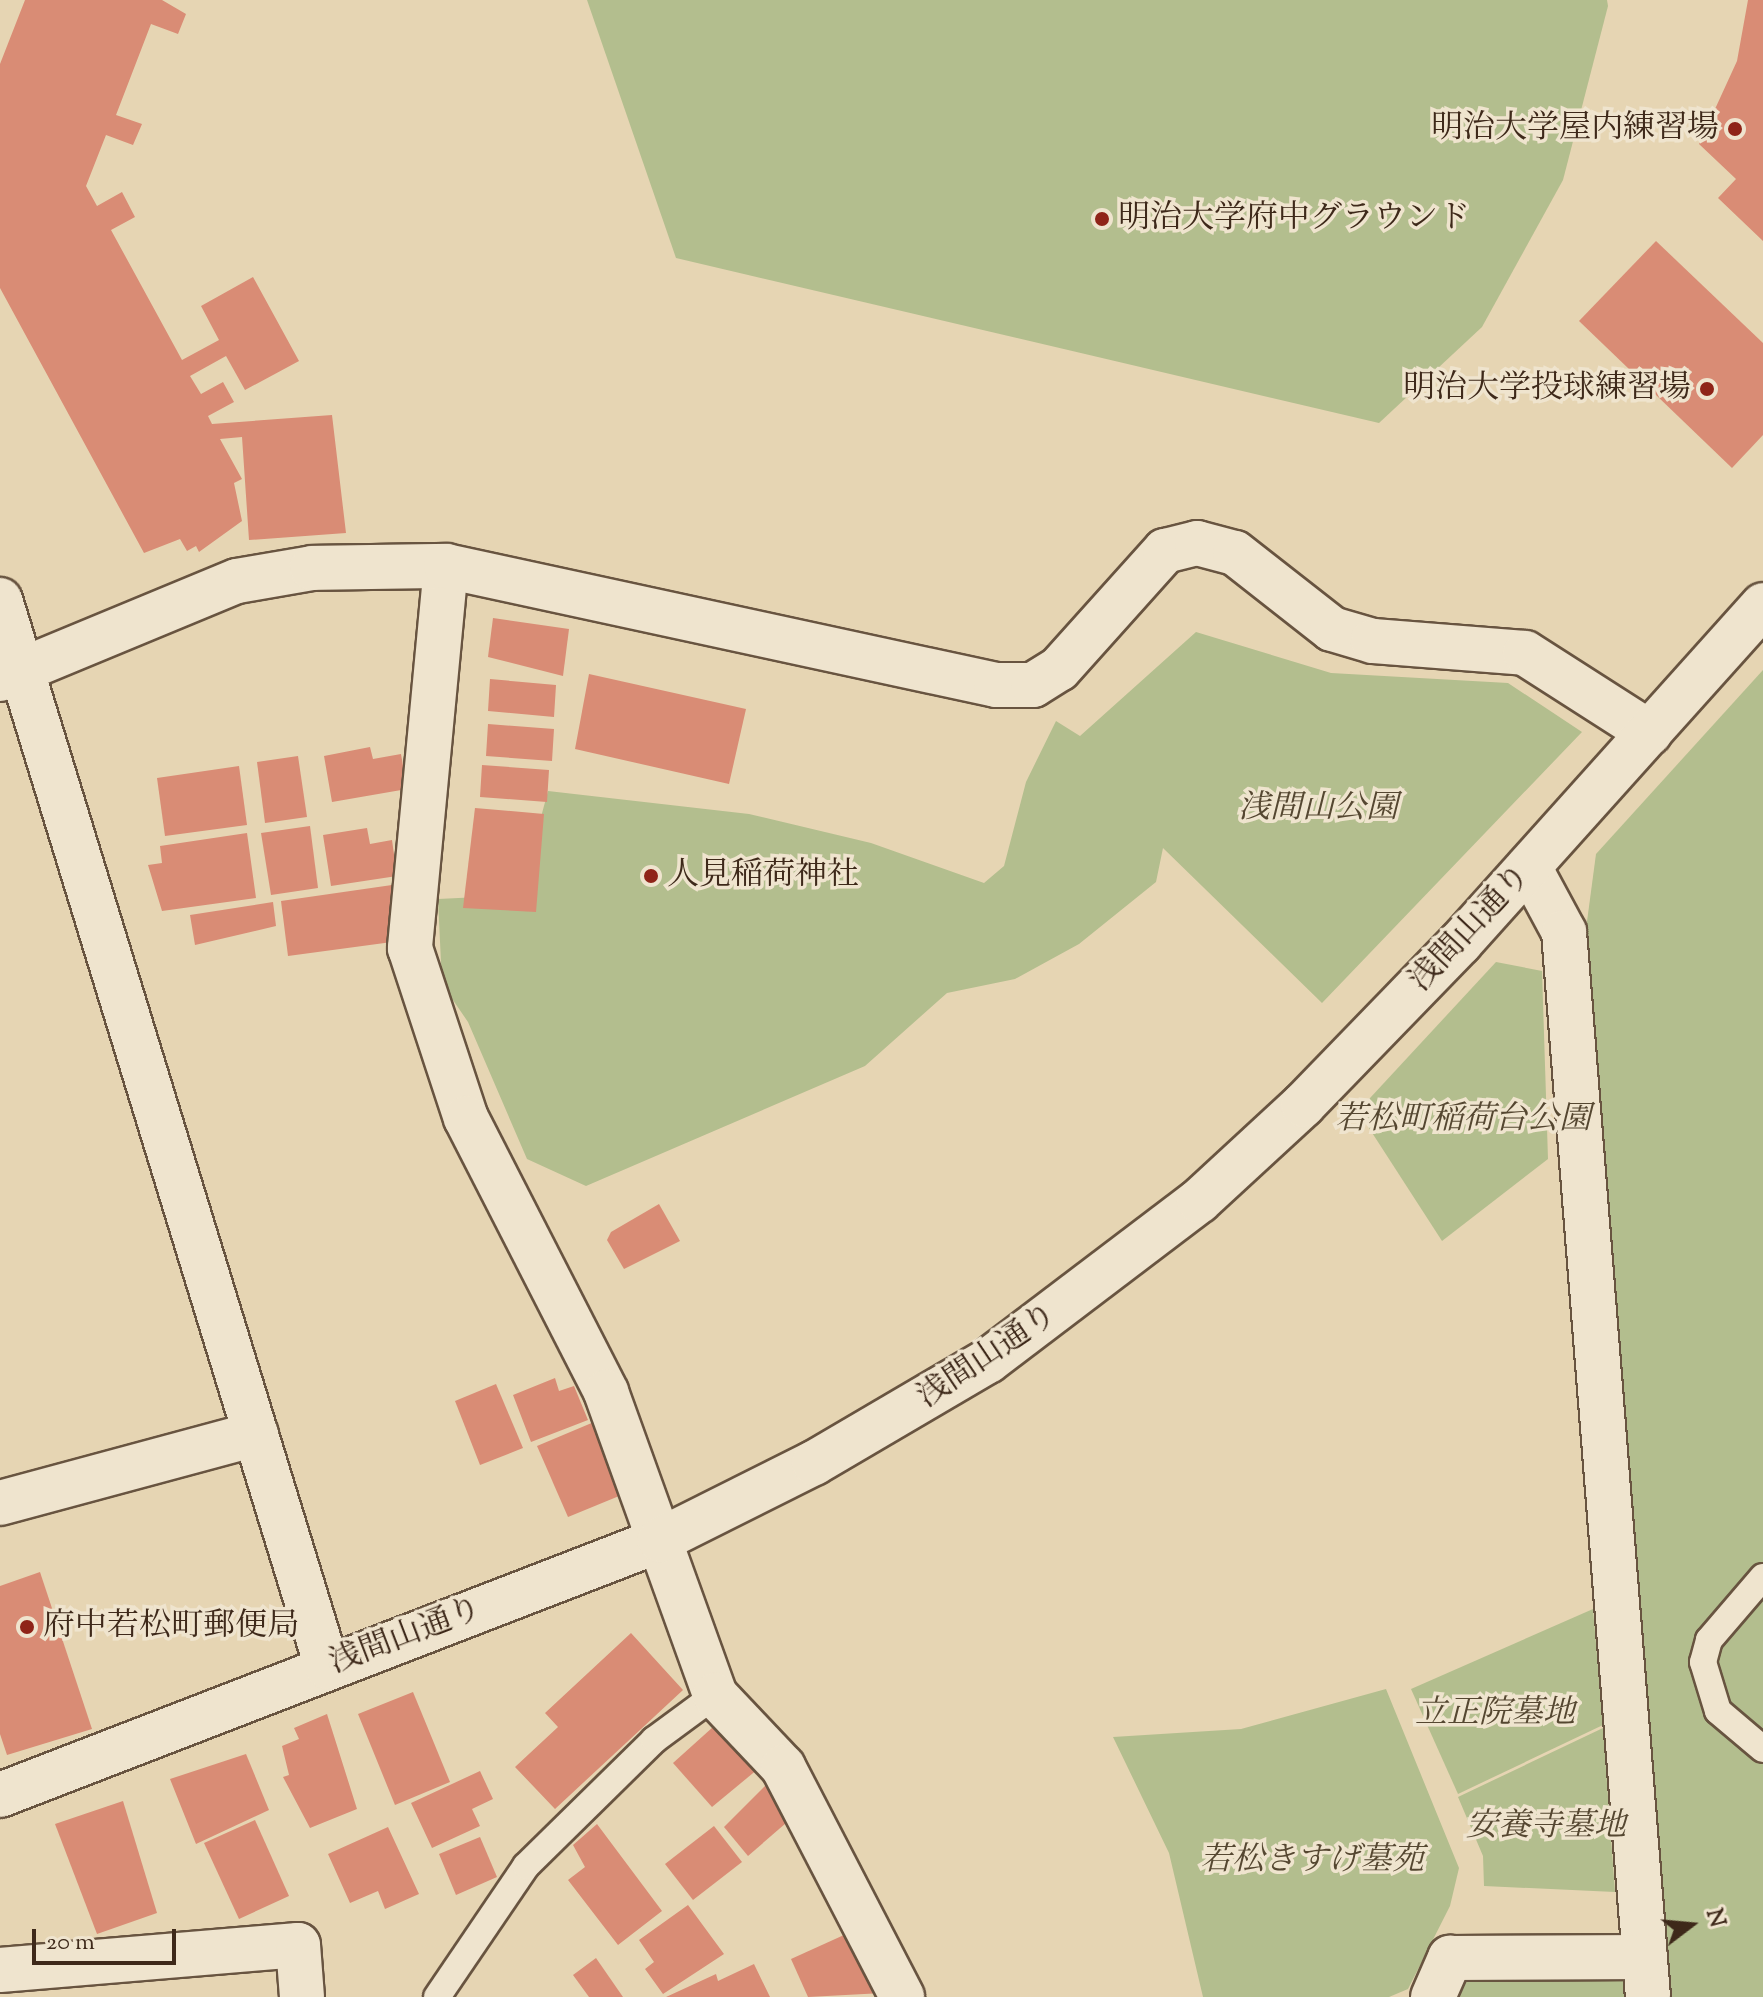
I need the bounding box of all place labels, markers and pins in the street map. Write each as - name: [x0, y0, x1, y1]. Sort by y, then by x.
- place label: 明治大学屋内練習場: [1431, 110, 1719, 148]
- marker: 明治大学屋内練習場: [1726, 120, 1744, 138]
- place label: 明治大学府中グラウンド: [1118, 200, 1470, 238]
- marker: 明治大学府中グラウンド: [1093, 210, 1111, 228]
- place label: 明治大学投球練習場: [1403, 370, 1691, 408]
- marker: 明治大学投球練習場: [1698, 380, 1716, 398]
- place label: 人見稲荷神社: [667, 857, 859, 895]
- marker: 人見稲荷神社: [642, 867, 660, 885]
- place label: 府中若松町郵便局: [43, 1608, 299, 1646]
- marker: 府中若松町郵便局: [18, 1618, 36, 1636]

